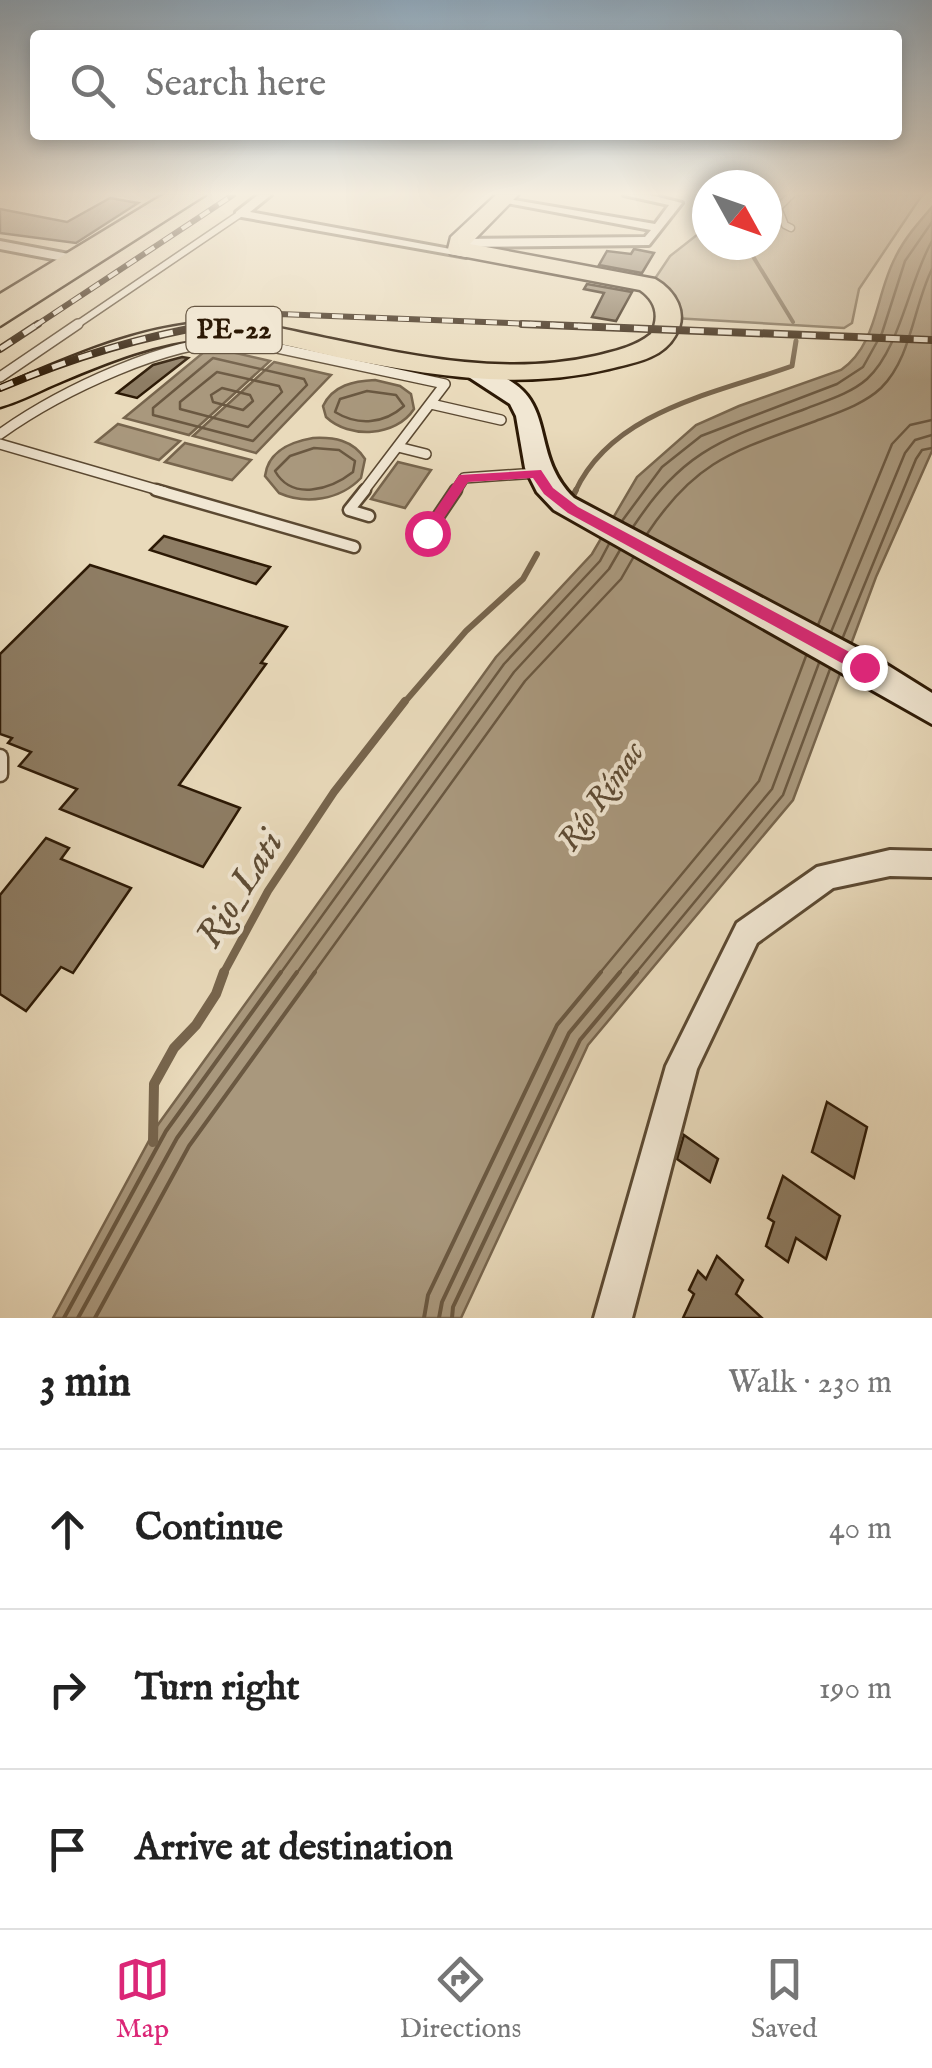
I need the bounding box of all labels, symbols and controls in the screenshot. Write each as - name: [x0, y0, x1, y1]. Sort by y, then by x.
- search box: [30, 30, 902, 140]
- icon: search: [65, 58, 120, 113]
- text: Search here: [145, 61, 326, 109]
- north arrow: [692, 170, 782, 260]
- road number: PE-22: [186, 307, 282, 353]
- route start: [405, 511, 451, 557]
- route end: [842, 645, 888, 691]
- water label: Río Rímac: [550, 733, 655, 860]
- water label: Rio_Lati: [186, 821, 297, 957]
- text: 3 min: [40, 1357, 131, 1410]
- text: Walk · 230 m: [728, 1363, 892, 1404]
- icon: ahead: [40, 1502, 95, 1557]
- text: Continue: [135, 1505, 283, 1553]
- text: 40 m: [829, 1509, 892, 1550]
- icon: right: [40, 1662, 95, 1717]
- text: Turn right: [135, 1665, 299, 1713]
- text: 190 m: [819, 1669, 892, 1710]
- icon: arrive: [40, 1822, 95, 1877]
- text: Arrive at destination: [135, 1825, 453, 1873]
- tab: Map: [115, 1952, 170, 2047]
- tab: Directions: [399, 1952, 521, 2047]
- tab: Saved: [751, 1952, 817, 2047]

